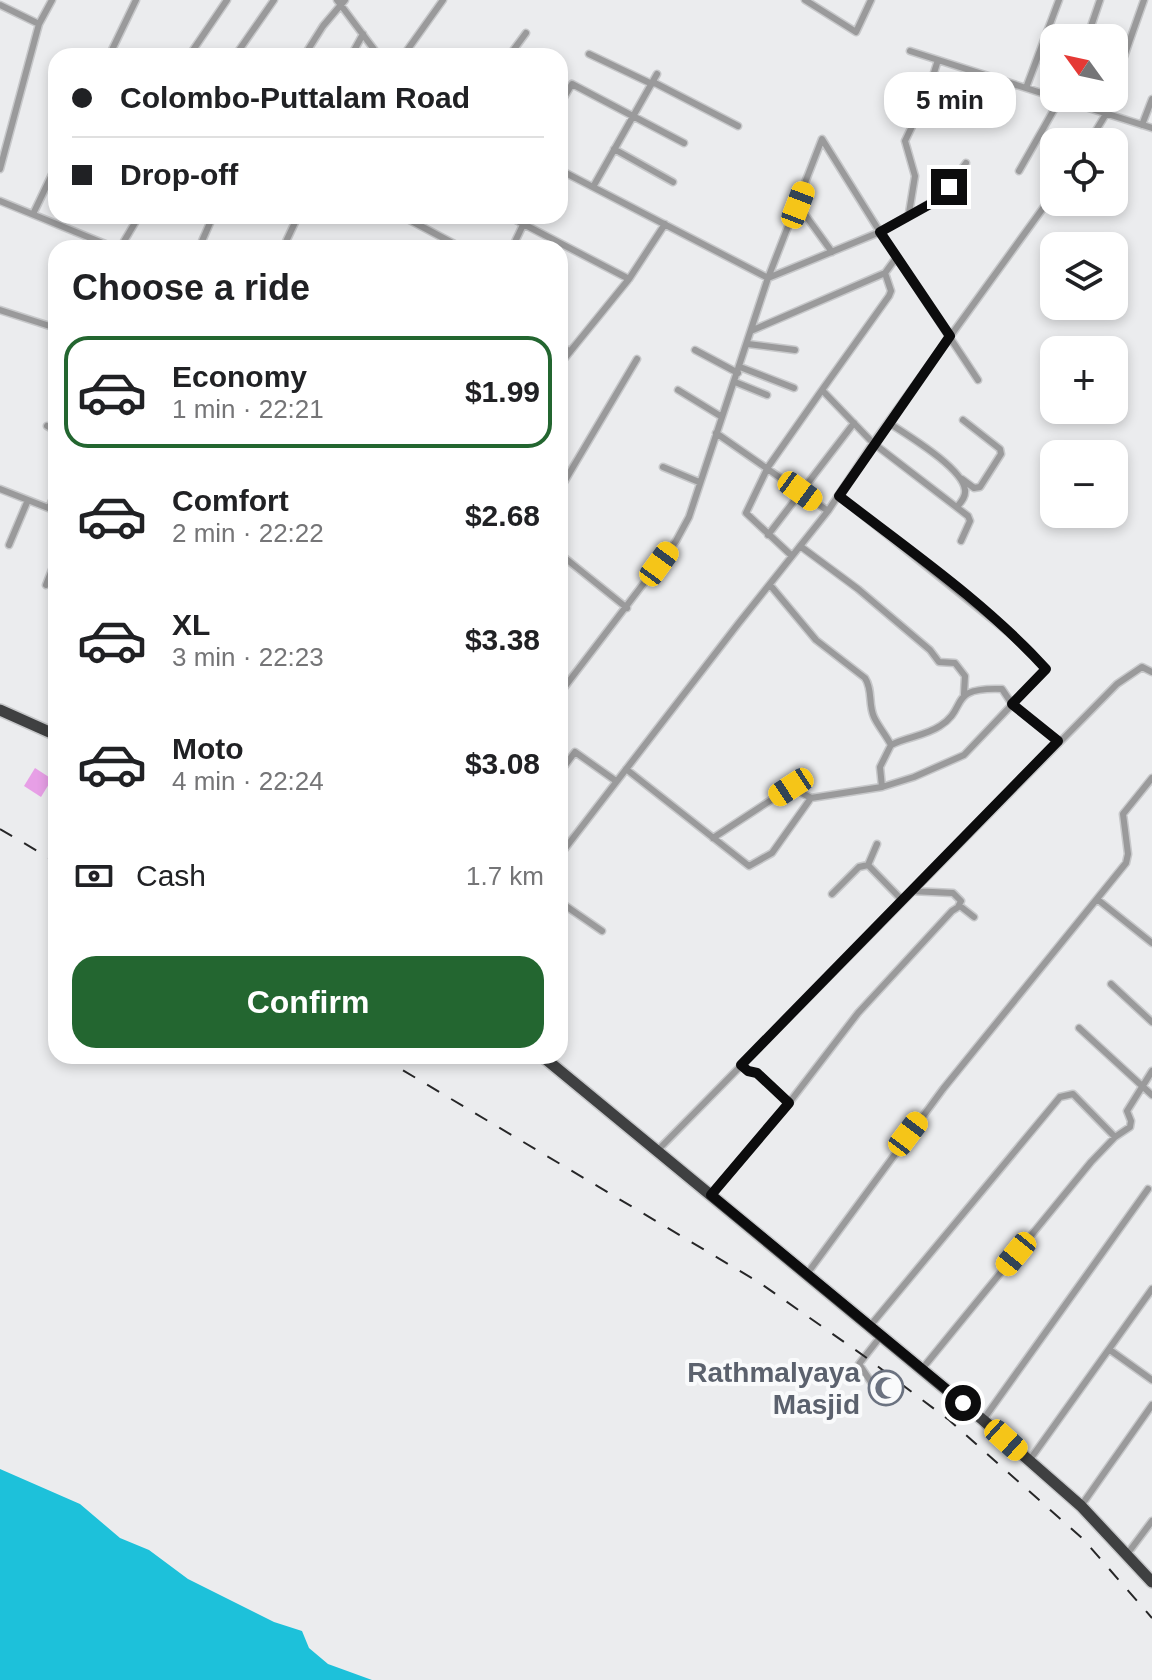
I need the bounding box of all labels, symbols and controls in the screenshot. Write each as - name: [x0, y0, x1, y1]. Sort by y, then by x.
- north arrow: [1040, 24, 1128, 112]
- map controls: [1040, 24, 1128, 528]
- callout: 5 min: [883, 71, 1015, 127]
- text: Colombo-Puttalam Road: [120, 81, 470, 114]
- text: 5 min: [916, 85, 984, 115]
- button: locate: [1040, 128, 1128, 216]
- text: Drop-off: [120, 158, 238, 191]
- route end: [931, 169, 967, 205]
- car: [778, 178, 818, 232]
- button: layers: [1040, 232, 1128, 320]
- text: Choose a ride: [72, 267, 310, 308]
- button: +: [1040, 336, 1128, 424]
- icon: car: [76, 356, 148, 428]
- text: Economy: [172, 360, 307, 393]
- text: $1.99: [465, 375, 540, 408]
- text: 1 min · 22:21: [172, 394, 324, 424]
- button: −: [1040, 440, 1128, 528]
- car: [774, 467, 826, 515]
- icon: car: [76, 480, 148, 552]
- text: Comfort: [172, 484, 289, 517]
- text: $2.68: [465, 499, 540, 532]
- text: 2 min · 22:22: [172, 518, 324, 548]
- car: [635, 538, 683, 590]
- icon: car: [76, 604, 148, 676]
- text: XL: [172, 608, 210, 641]
- text: $3.38: [465, 623, 540, 656]
- text: 3 min · 22:23: [172, 642, 324, 672]
- icon: car: [76, 728, 148, 800]
- text: Moto: [172, 732, 244, 765]
- text: $3.08: [465, 747, 540, 780]
- car: [764, 764, 818, 810]
- text: 4 min · 22:24: [172, 766, 324, 796]
- icon: cash: [72, 854, 116, 898]
- text: Cash: [136, 859, 206, 892]
- text: 1.7 km: [466, 861, 544, 891]
- button: Confirm: [72, 956, 544, 1048]
- car: [884, 1108, 932, 1160]
- car: [992, 1228, 1040, 1280]
- place label: Rathmalyaya Masjid: [687, 1357, 860, 1420]
- mosque icon: Rathmalyaya Masjid: [867, 1369, 905, 1407]
- route start: [945, 1385, 981, 1421]
- car: [980, 1415, 1032, 1465]

